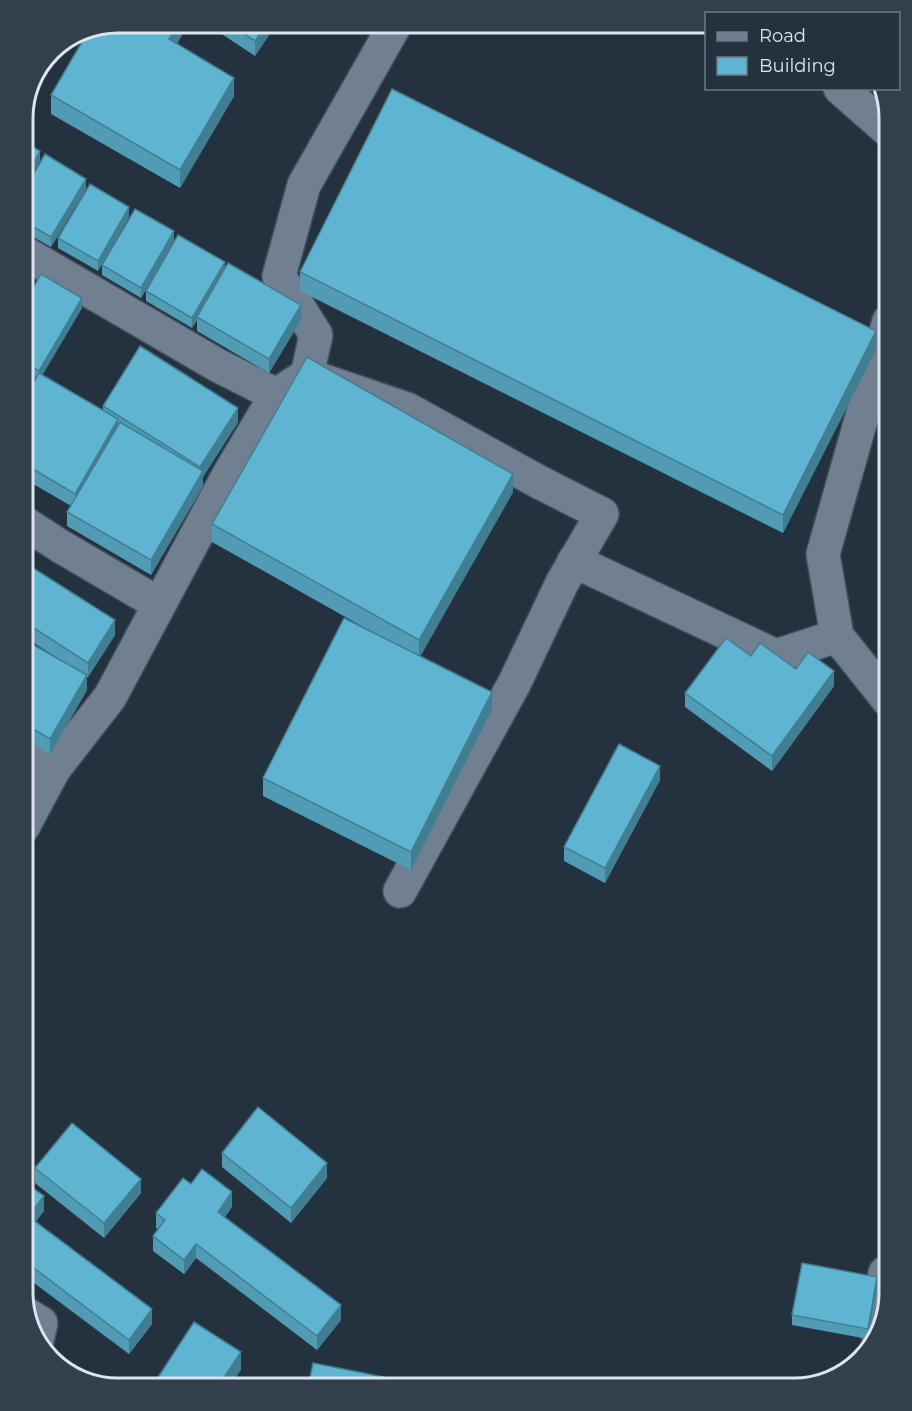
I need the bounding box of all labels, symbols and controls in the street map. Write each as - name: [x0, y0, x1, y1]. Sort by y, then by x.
- legend: [705, 12, 900, 90]
- text: Road: [759, 25, 806, 47]
- text: Building: [759, 55, 836, 77]

